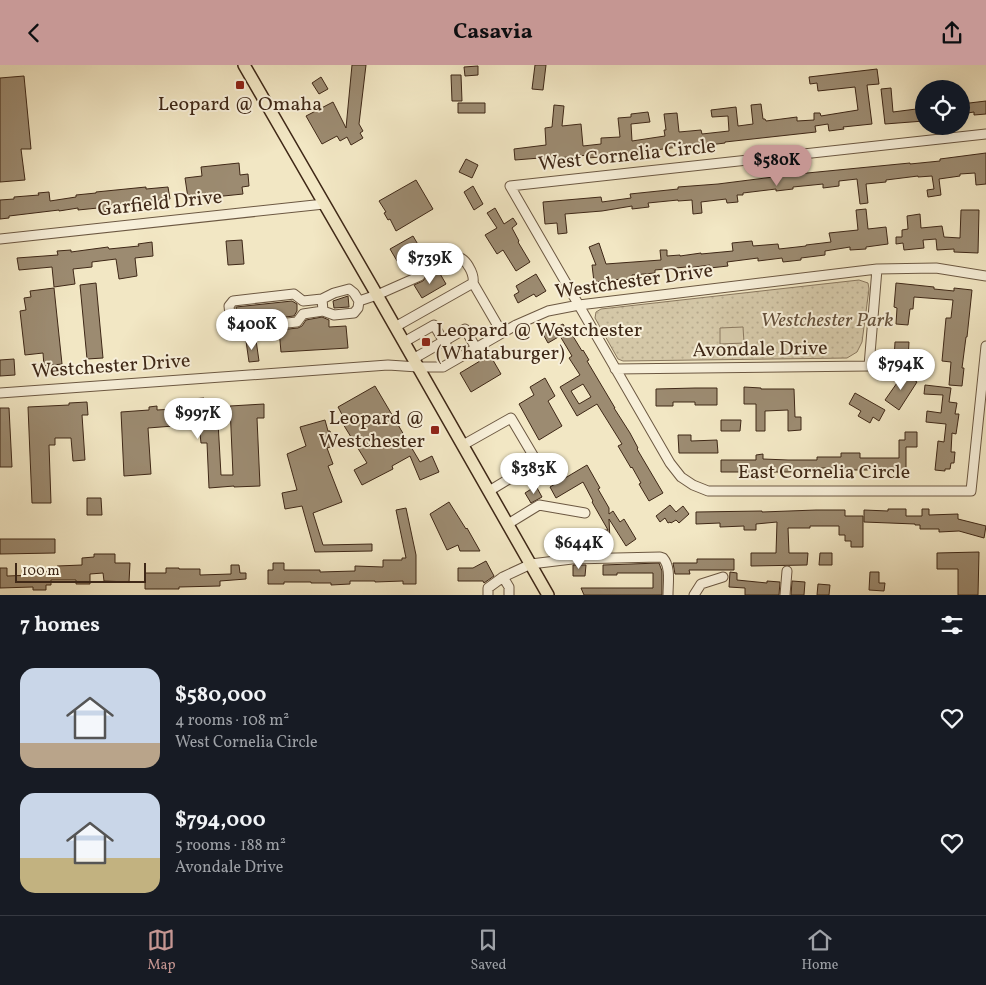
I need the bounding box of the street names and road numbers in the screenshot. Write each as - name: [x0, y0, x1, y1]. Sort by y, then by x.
- street label: West Cornelia Circle: [537, 133, 717, 179]
- street label: Garfield Drive: [96, 184, 224, 224]
- street label: Westchester Drive: [553, 257, 715, 307]
- street label: Avondale Drive: [692, 335, 828, 365]
- street label: Westchester Drive: [31, 347, 191, 387]
- street label: East Cornelia Circle: [738, 459, 910, 487]

